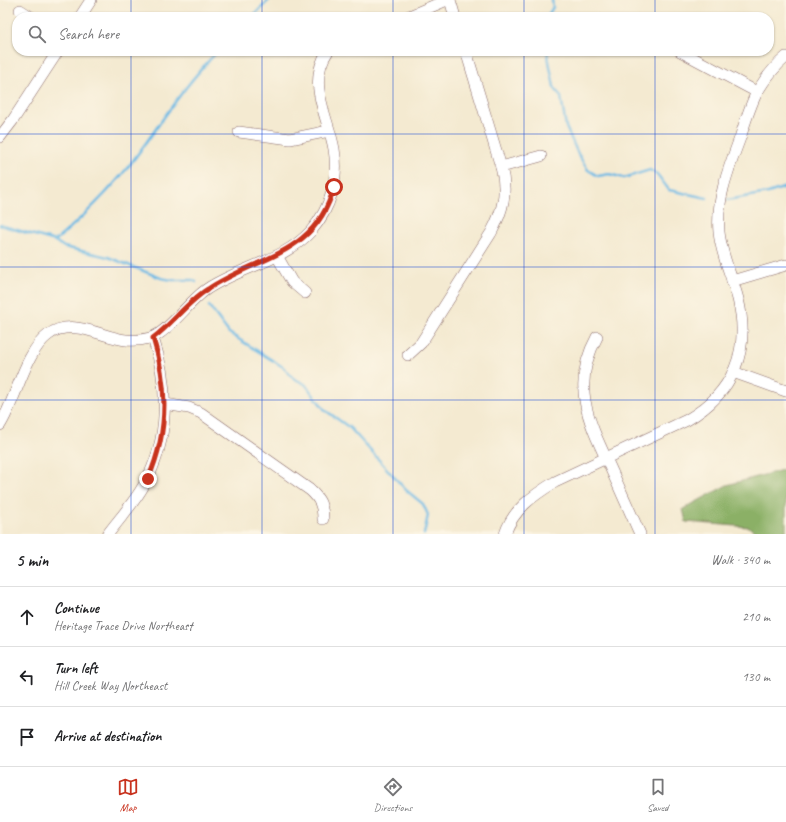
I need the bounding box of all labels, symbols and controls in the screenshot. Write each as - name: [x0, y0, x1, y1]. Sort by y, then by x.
- search box: [12, 12, 774, 56]
- icon: search: [26, 23, 48, 45]
- text: Search here: [58, 25, 119, 44]
- route start: [325, 178, 343, 196]
- route end: [139, 470, 157, 488]
- text: 5 min: [16, 550, 48, 571]
- text: Walk · 340 m: [711, 552, 770, 568]
- text: Continue: [54, 599, 99, 618]
- icon: ahead: [16, 606, 38, 628]
- text: 210 m: [742, 609, 770, 625]
- text: Heritage Trace Drive Northeast: [54, 618, 193, 634]
- text: Turn left: [54, 659, 97, 678]
- icon: left: [16, 666, 38, 688]
- text: 130 m: [742, 669, 770, 685]
- text: Hill Creek Way Northeast: [54, 678, 167, 694]
- icon: arrive: [16, 726, 38, 748]
- text: Arrive at destination: [54, 727, 161, 746]
- tab: Map: [117, 776, 139, 814]
- tab: Directions: [374, 776, 412, 814]
- tab: Saved: [647, 776, 669, 814]

